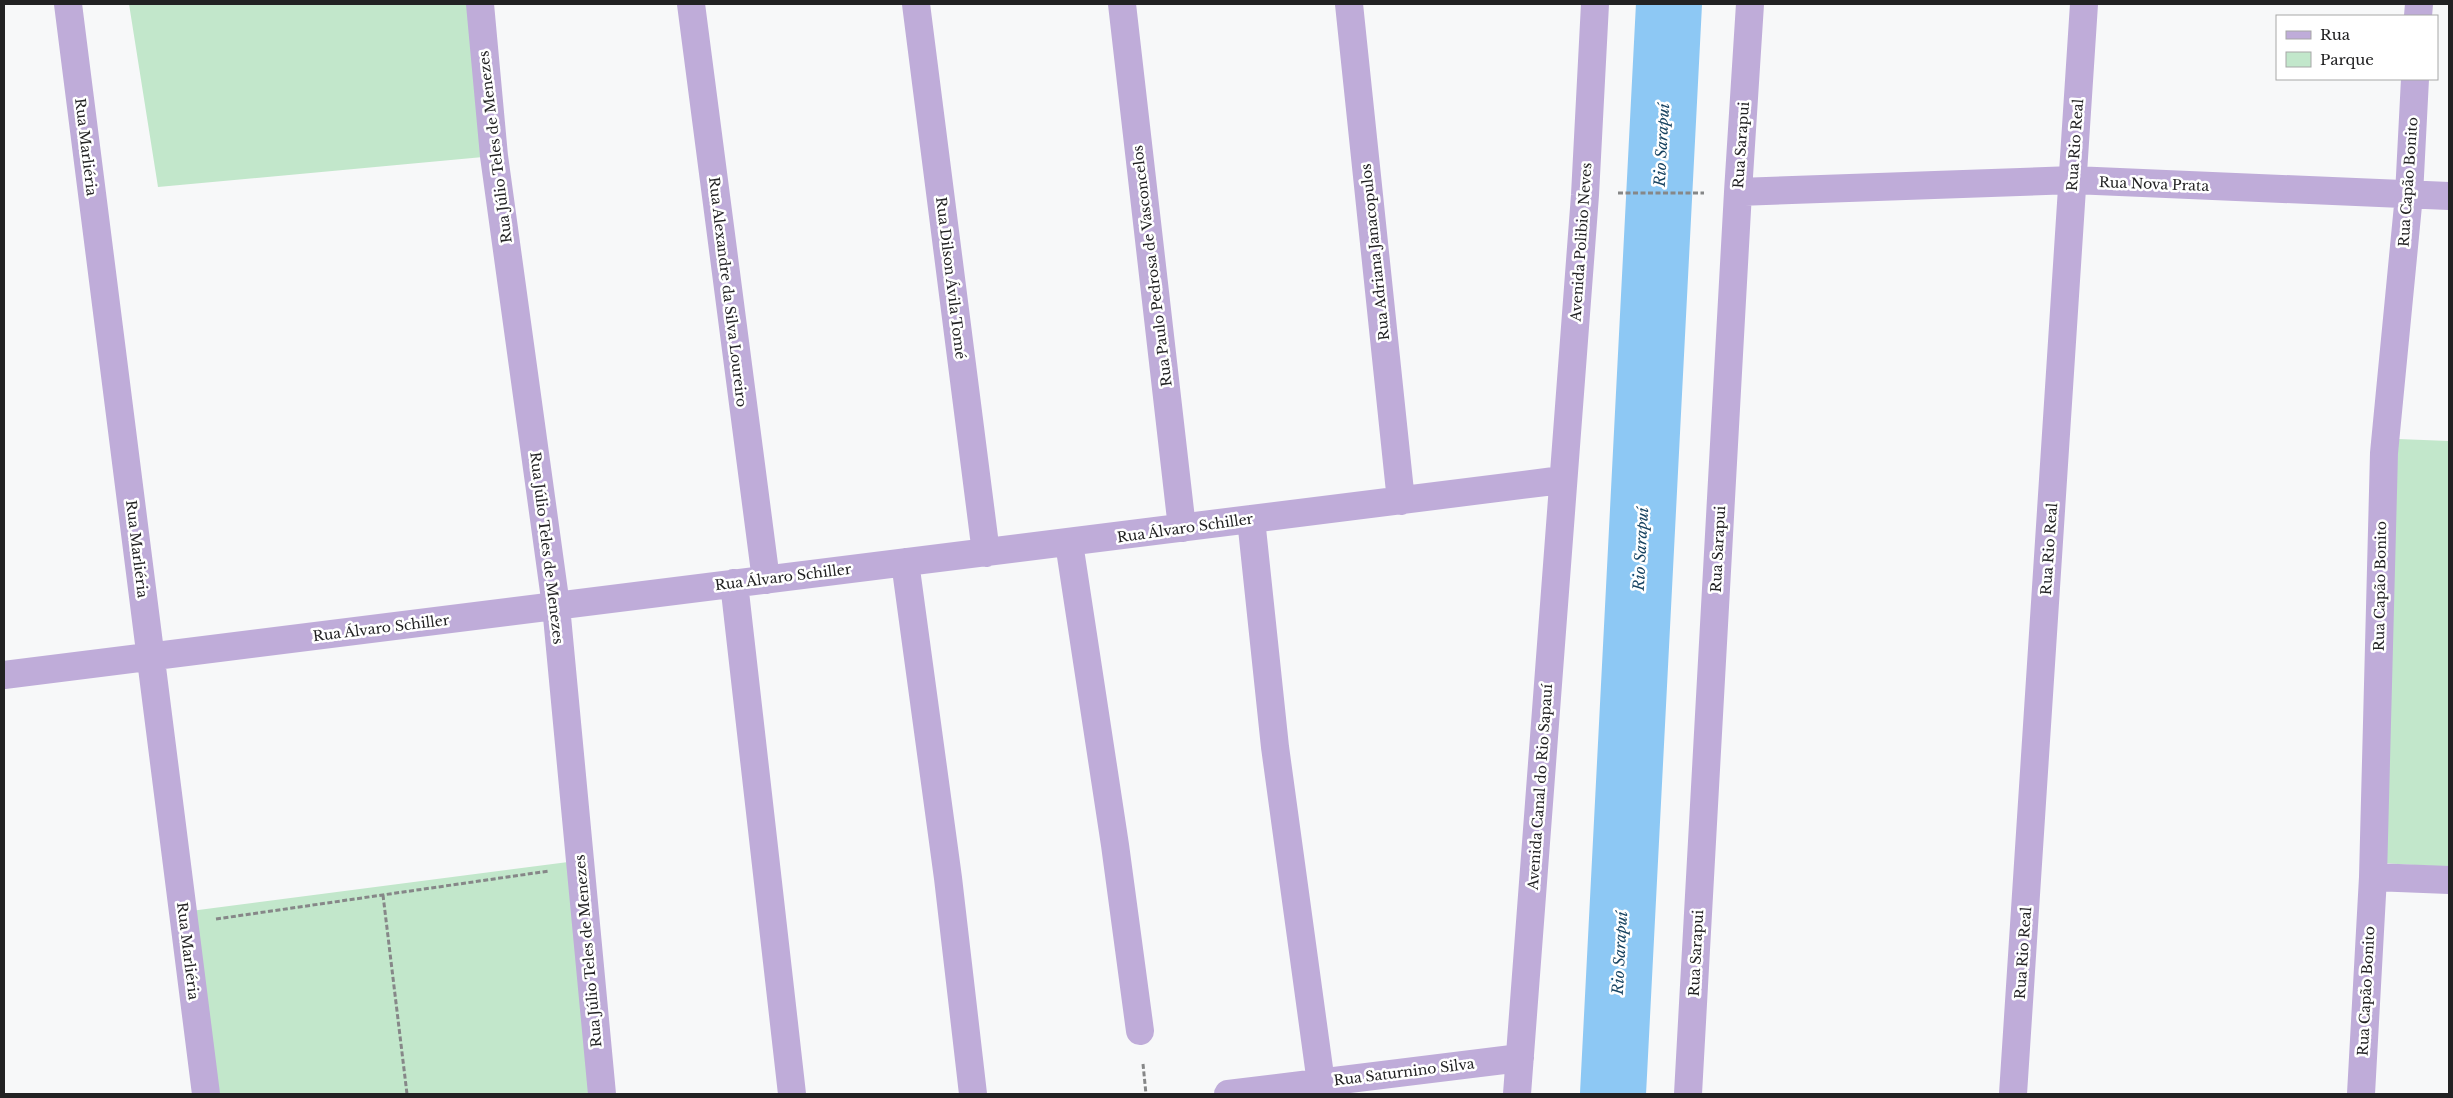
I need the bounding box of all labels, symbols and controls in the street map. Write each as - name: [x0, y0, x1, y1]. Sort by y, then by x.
- legend: [2276, 15, 2438, 80]
- text: Rua: [2320, 25, 2351, 44]
- street label: Rua Júlio Teles de Menezes: [474, 50, 516, 244]
- text: Parque: [2320, 50, 2374, 69]
- street label: Rua Marliéria: [71, 97, 101, 197]
- street label: Rua Rio Real: [2063, 98, 2087, 192]
- water label: Rio Sarapuí: [1650, 101, 1673, 188]
- street label: Rua Sarapui: [1729, 101, 1753, 189]
- street label: Rua Capão Bonito: [2394, 116, 2422, 248]
- street label: Rua Paulo Pedrosa de Vasconcelos: [1128, 144, 1176, 388]
- street label: Avenida Polibio Neves: [1566, 162, 1596, 323]
- street label: Rua Adriana Janacopulos: [1357, 163, 1393, 341]
- street label: Rua Nova Prata: [2099, 173, 2210, 195]
- street label: Rua Alexandre da Silva Loureiro: [705, 176, 751, 408]
- street label: Rua Dilson Ávila Tomé: [932, 196, 970, 360]
- street label: Rua Júlio Teles de Menezes: [526, 451, 568, 645]
- street label: Rua Marliéria: [122, 499, 152, 599]
- street label: Rua Rio Real: [2037, 502, 2061, 596]
- water label: Rio Sarapuí: [1629, 505, 1652, 592]
- street label: Rua Sarapui: [1707, 505, 1729, 593]
- street label: Rua Álvaro Schiller: [1116, 509, 1255, 546]
- street label: Rua Capão Bonito: [2370, 521, 2390, 651]
- street label: Rua Álvaro Schiller: [714, 560, 853, 594]
- street label: Rua Álvaro Schiller: [312, 611, 451, 645]
- street label: Avenida Canal do Rio Sapauí: [1524, 683, 1556, 892]
- street label: Rua Júlio Teles de Menezes: [571, 854, 605, 1048]
- street label: Rua Marliéria: [173, 901, 203, 1001]
- street label: Rua Rio Real: [2011, 906, 2035, 1000]
- water label: Rio Sarapuí: [1608, 909, 1631, 996]
- street label: Rua Sarapui: [1685, 909, 1707, 997]
- street label: Rua Capão Bonito: [2354, 926, 2378, 1056]
- street label: Rua Saturnino Silva: [1333, 1054, 1476, 1090]

